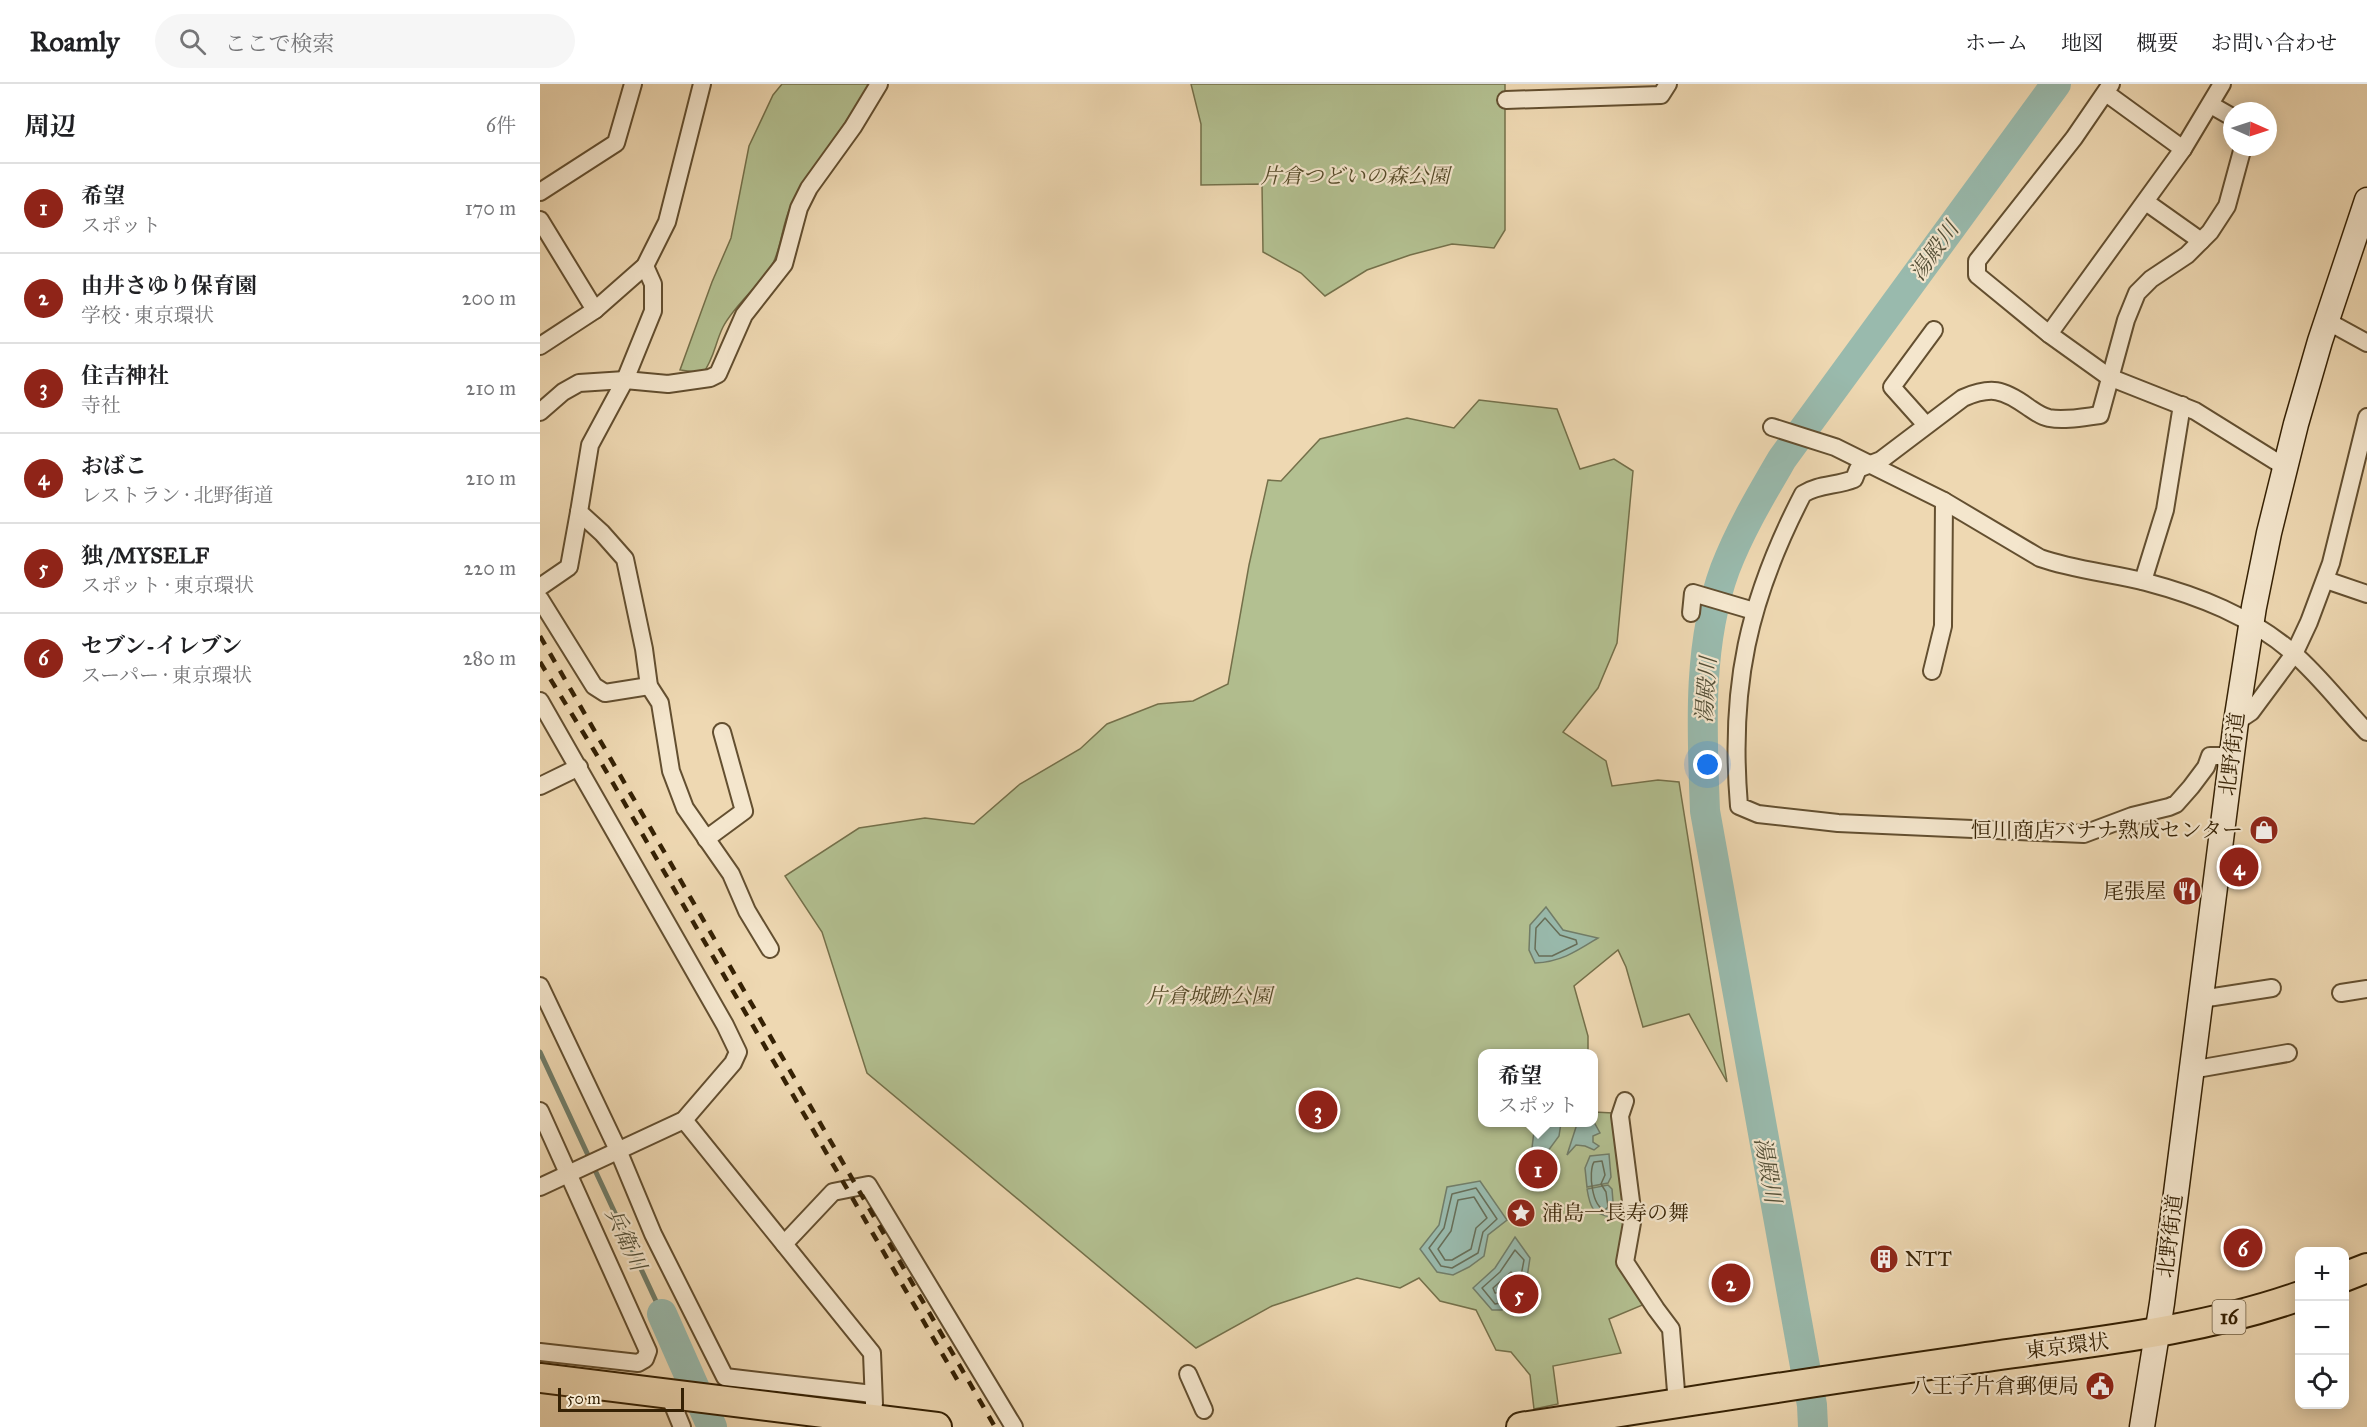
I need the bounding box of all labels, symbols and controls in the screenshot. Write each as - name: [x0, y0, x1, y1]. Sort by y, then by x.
- search box: [155, 14, 575, 68]
- text: Roamly: [30, 24, 119, 59]
- icon: search: [176, 25, 209, 58]
- text: ここで検索: [224, 30, 334, 57]
- text: ホーム: [1965, 30, 2028, 56]
- text: 地図: [2061, 30, 2103, 56]
- text: 概要: [2136, 30, 2178, 56]
- text: お問い合わせ: [2211, 30, 2337, 56]
- north arrow: [2223, 102, 2277, 156]
- text: 周辺: [24, 110, 76, 142]
- text: 6件: [486, 113, 516, 137]
- park label: 片倉つどいの森公園: [1261, 163, 1452, 189]
- text: 希望: [81, 182, 125, 209]
- text: 1: [40, 196, 47, 220]
- text: 170 m: [465, 196, 516, 220]
- text: スポット: [81, 213, 161, 237]
- water label: 湯殿川: [1904, 215, 1965, 286]
- text: 由井さゆり保育園: [81, 272, 257, 299]
- text: 2: [39, 286, 48, 310]
- text: 200 m: [462, 286, 516, 310]
- text: 学校 · 東京環状: [81, 303, 214, 327]
- text: 住吉神社: [81, 362, 169, 389]
- text: 3: [40, 376, 48, 400]
- text: 210 m: [466, 376, 516, 400]
- text: 寺社: [81, 393, 121, 417]
- text: おばこ: [81, 452, 147, 479]
- text: 4: [38, 466, 49, 490]
- text: 210 m: [466, 466, 516, 490]
- text: レストラン · 北野街道: [81, 483, 273, 507]
- text: 独 /MYSELF: [81, 542, 209, 569]
- text: 5: [39, 556, 48, 580]
- text: 220 m: [464, 556, 516, 580]
- text: スポット · 東京環状: [81, 573, 254, 597]
- text: セブン-イレブン: [81, 632, 242, 659]
- text: 6: [38, 646, 49, 670]
- text: 280 m: [463, 646, 516, 670]
- water label: 湯殿川: [1690, 654, 1722, 724]
- text: スーパー · 東京環状: [81, 663, 252, 687]
- street label: 北野街道: [2214, 711, 2250, 797]
- your location: [1693, 750, 1722, 779]
- shop icon: 恒川商店バナナ熟成センター: [2248, 814, 2280, 846]
- place label: 恒川商店バナナ熟成センター: [1971, 817, 2243, 843]
- pin: 4: [2220, 844, 2258, 890]
- restaurant icon: 尾張屋: [2171, 875, 2203, 907]
- place label: 尾張屋: [2103, 878, 2166, 904]
- park label: 片倉城跡公園: [1146, 983, 1275, 1009]
- popup: [1478, 1049, 1598, 1127]
- text: 希望: [1498, 1062, 1542, 1089]
- pin: 3: [1298, 1088, 1338, 1132]
- text: スポット: [1498, 1093, 1578, 1117]
- water label: 湯殿川: [1749, 1135, 1787, 1207]
- pin: 1: [1518, 1146, 1558, 1192]
- street label: 北野街道: [2152, 1193, 2188, 1279]
- place icon: 浦島一長寿の舞: [1505, 1197, 1537, 1229]
- place label: 浦島一長寿の舞: [1542, 1200, 1689, 1226]
- water label: 兵衛川: [600, 1203, 653, 1276]
- pin: 6: [2224, 1226, 2262, 1270]
- building icon: NTT: [1868, 1243, 1900, 1275]
- place label: NTT: [1905, 1246, 1952, 1272]
- map controls: [2295, 1247, 2349, 1409]
- button: +: [2295, 1247, 2349, 1301]
- pin: 2: [1712, 1260, 1750, 1306]
- pin: 5: [1500, 1272, 1538, 1316]
- road number: 16: [2212, 1300, 2246, 1334]
- button: −: [2295, 1301, 2349, 1355]
- street label: 東京環状: [2024, 1328, 2110, 1364]
- button: locate: [2295, 1355, 2349, 1409]
- public building icon: 八王子片倉郵便局: [2084, 1370, 2116, 1402]
- place label: 八王子片倉郵便局: [1911, 1373, 2079, 1399]
- scale bar: [558, 1385, 684, 1412]
- text: 50 m: [567, 1389, 601, 1408]

